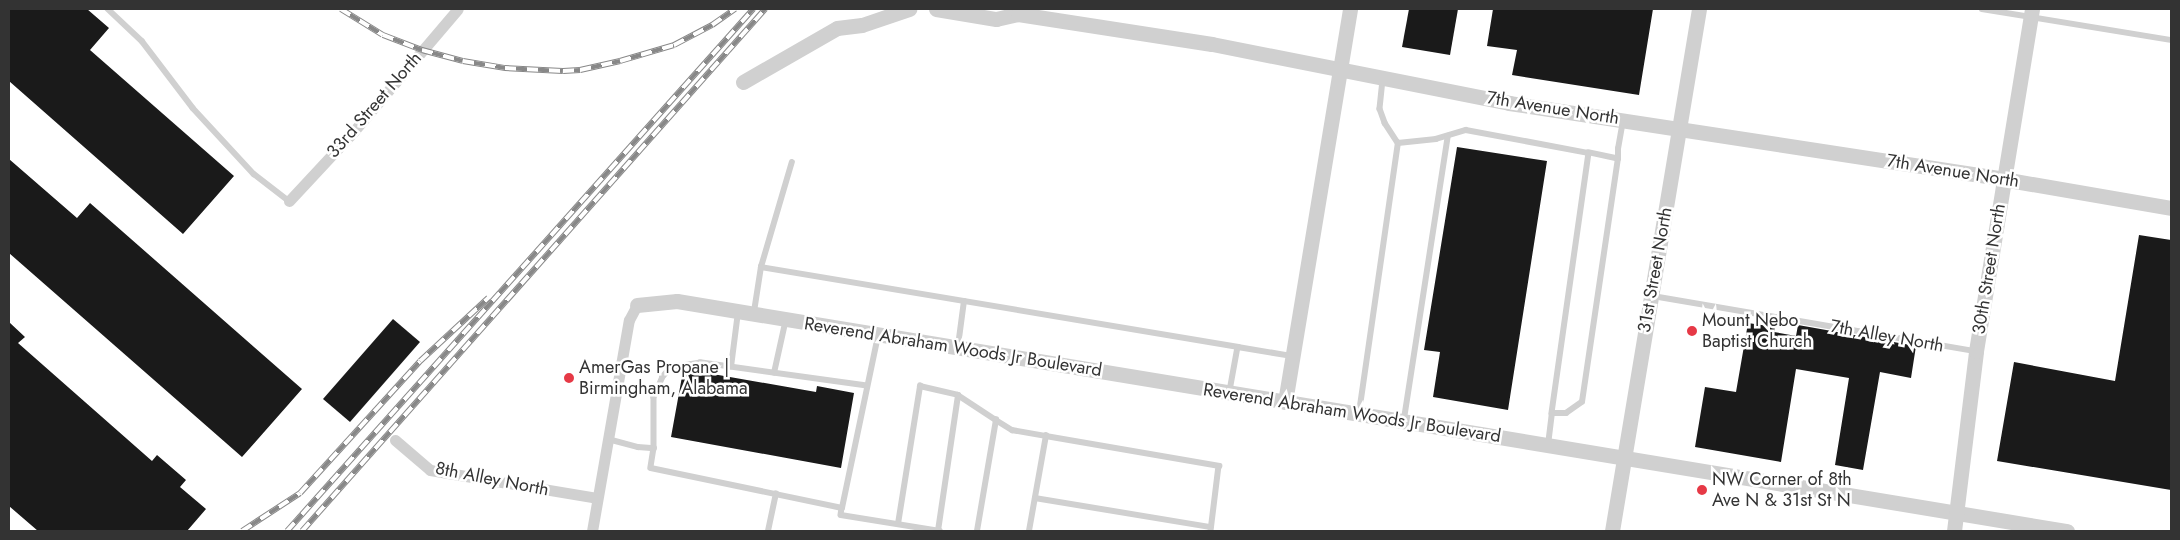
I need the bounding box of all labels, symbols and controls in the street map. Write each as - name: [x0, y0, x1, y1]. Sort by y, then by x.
- street label: 33rd Street North: [322, 48, 426, 162]
- street label: 7th Avenue North: [1485, 87, 1621, 129]
- street label: 7th Avenue North: [1885, 150, 2021, 192]
- street label: 30th Street North: [1968, 202, 2010, 336]
- street label: 31st Street North: [1633, 206, 1677, 334]
- place label: Mount Nebo Baptist Church: [1702, 310, 1812, 352]
- street label: Reverend Abraham Woods Jr Boulevard: [803, 313, 1103, 381]
- street label: 7th Alley North: [1829, 315, 1945, 357]
- marker: Mount Nebo Baptist Church: [1686, 325, 1698, 337]
- place label: AmerGas Propane | Birmingham, Alabama: [579, 357, 748, 399]
- marker: AmerGas Propane | Birmingham, Alabama: [563, 372, 575, 384]
- street label: Reverend Abraham Woods Jr Boulevard: [1202, 379, 1502, 447]
- street label: 8th Alley North: [433, 457, 551, 501]
- place label: NW Corner of 8th Ave N & 31st St N: [1712, 469, 1852, 512]
- marker: NW Corner of 8th Ave N & 31st St N: [1696, 484, 1708, 496]

